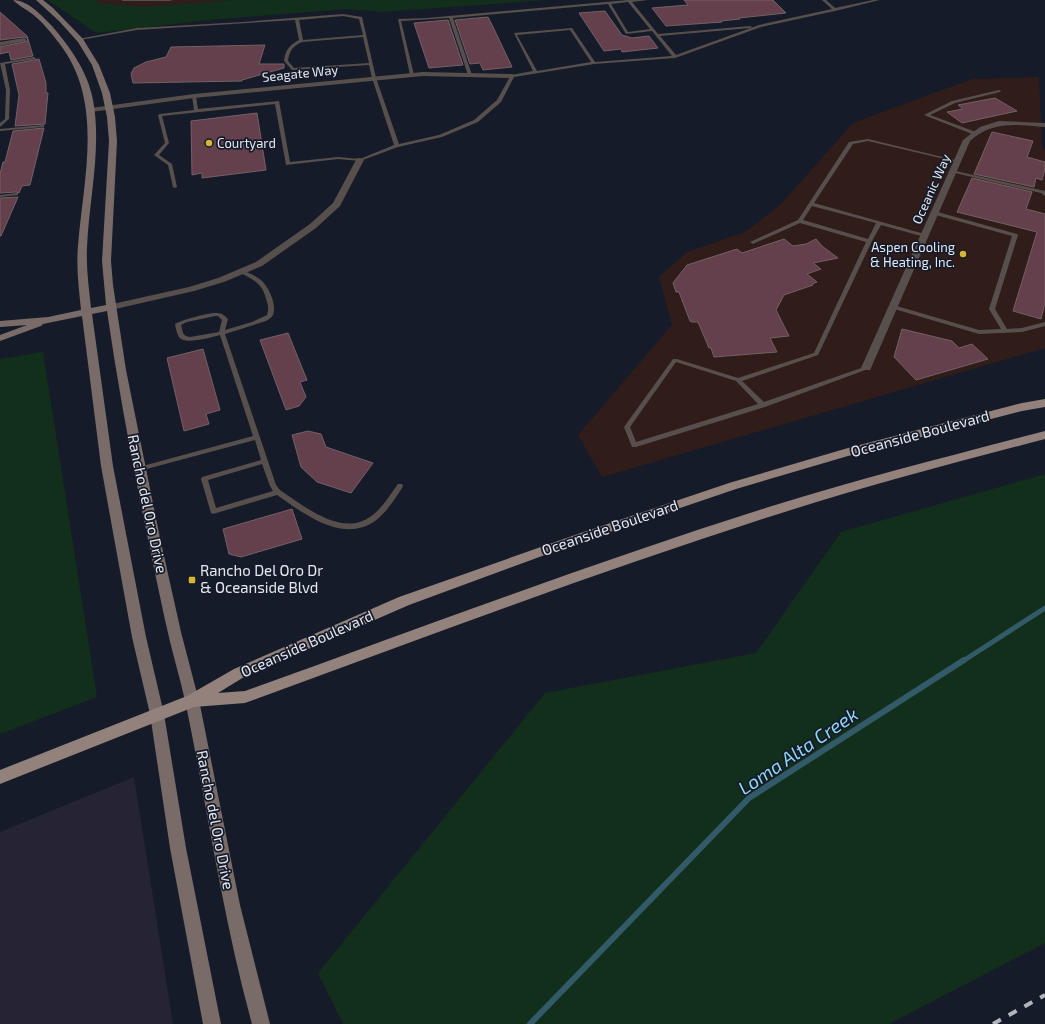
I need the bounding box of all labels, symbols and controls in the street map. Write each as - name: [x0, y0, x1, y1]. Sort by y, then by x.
- street label: Seagate Way: [261, 61, 339, 85]
- place label: Courtyard: [217, 135, 276, 151]
- marker: Courtyard: [204, 138, 214, 148]
- street label: Oceanic Way: [908, 151, 954, 227]
- place label: Aspen Cooling & Heating, Inc.: [870, 239, 955, 270]
- marker: Aspen Cooling & Heating, Inc.: [958, 249, 968, 259]
- street label: Oceanside Boulevard: [848, 406, 991, 460]
- street label: Rancho del Oro Drive: [124, 433, 171, 575]
- street label: Oceanside Boulevard: [539, 495, 680, 559]
- place label: Rancho Del Oro Dr & Oceanside Blvd: [200, 561, 323, 596]
- marker: Rancho Del Oro Dr & Oceanside Blvd: [187, 575, 197, 585]
- street label: Oceanside Boulevard: [238, 606, 376, 680]
- water label: Loma Alta Creek: [733, 702, 862, 799]
- street label: Rancho del Oro Drive: [194, 749, 238, 891]

